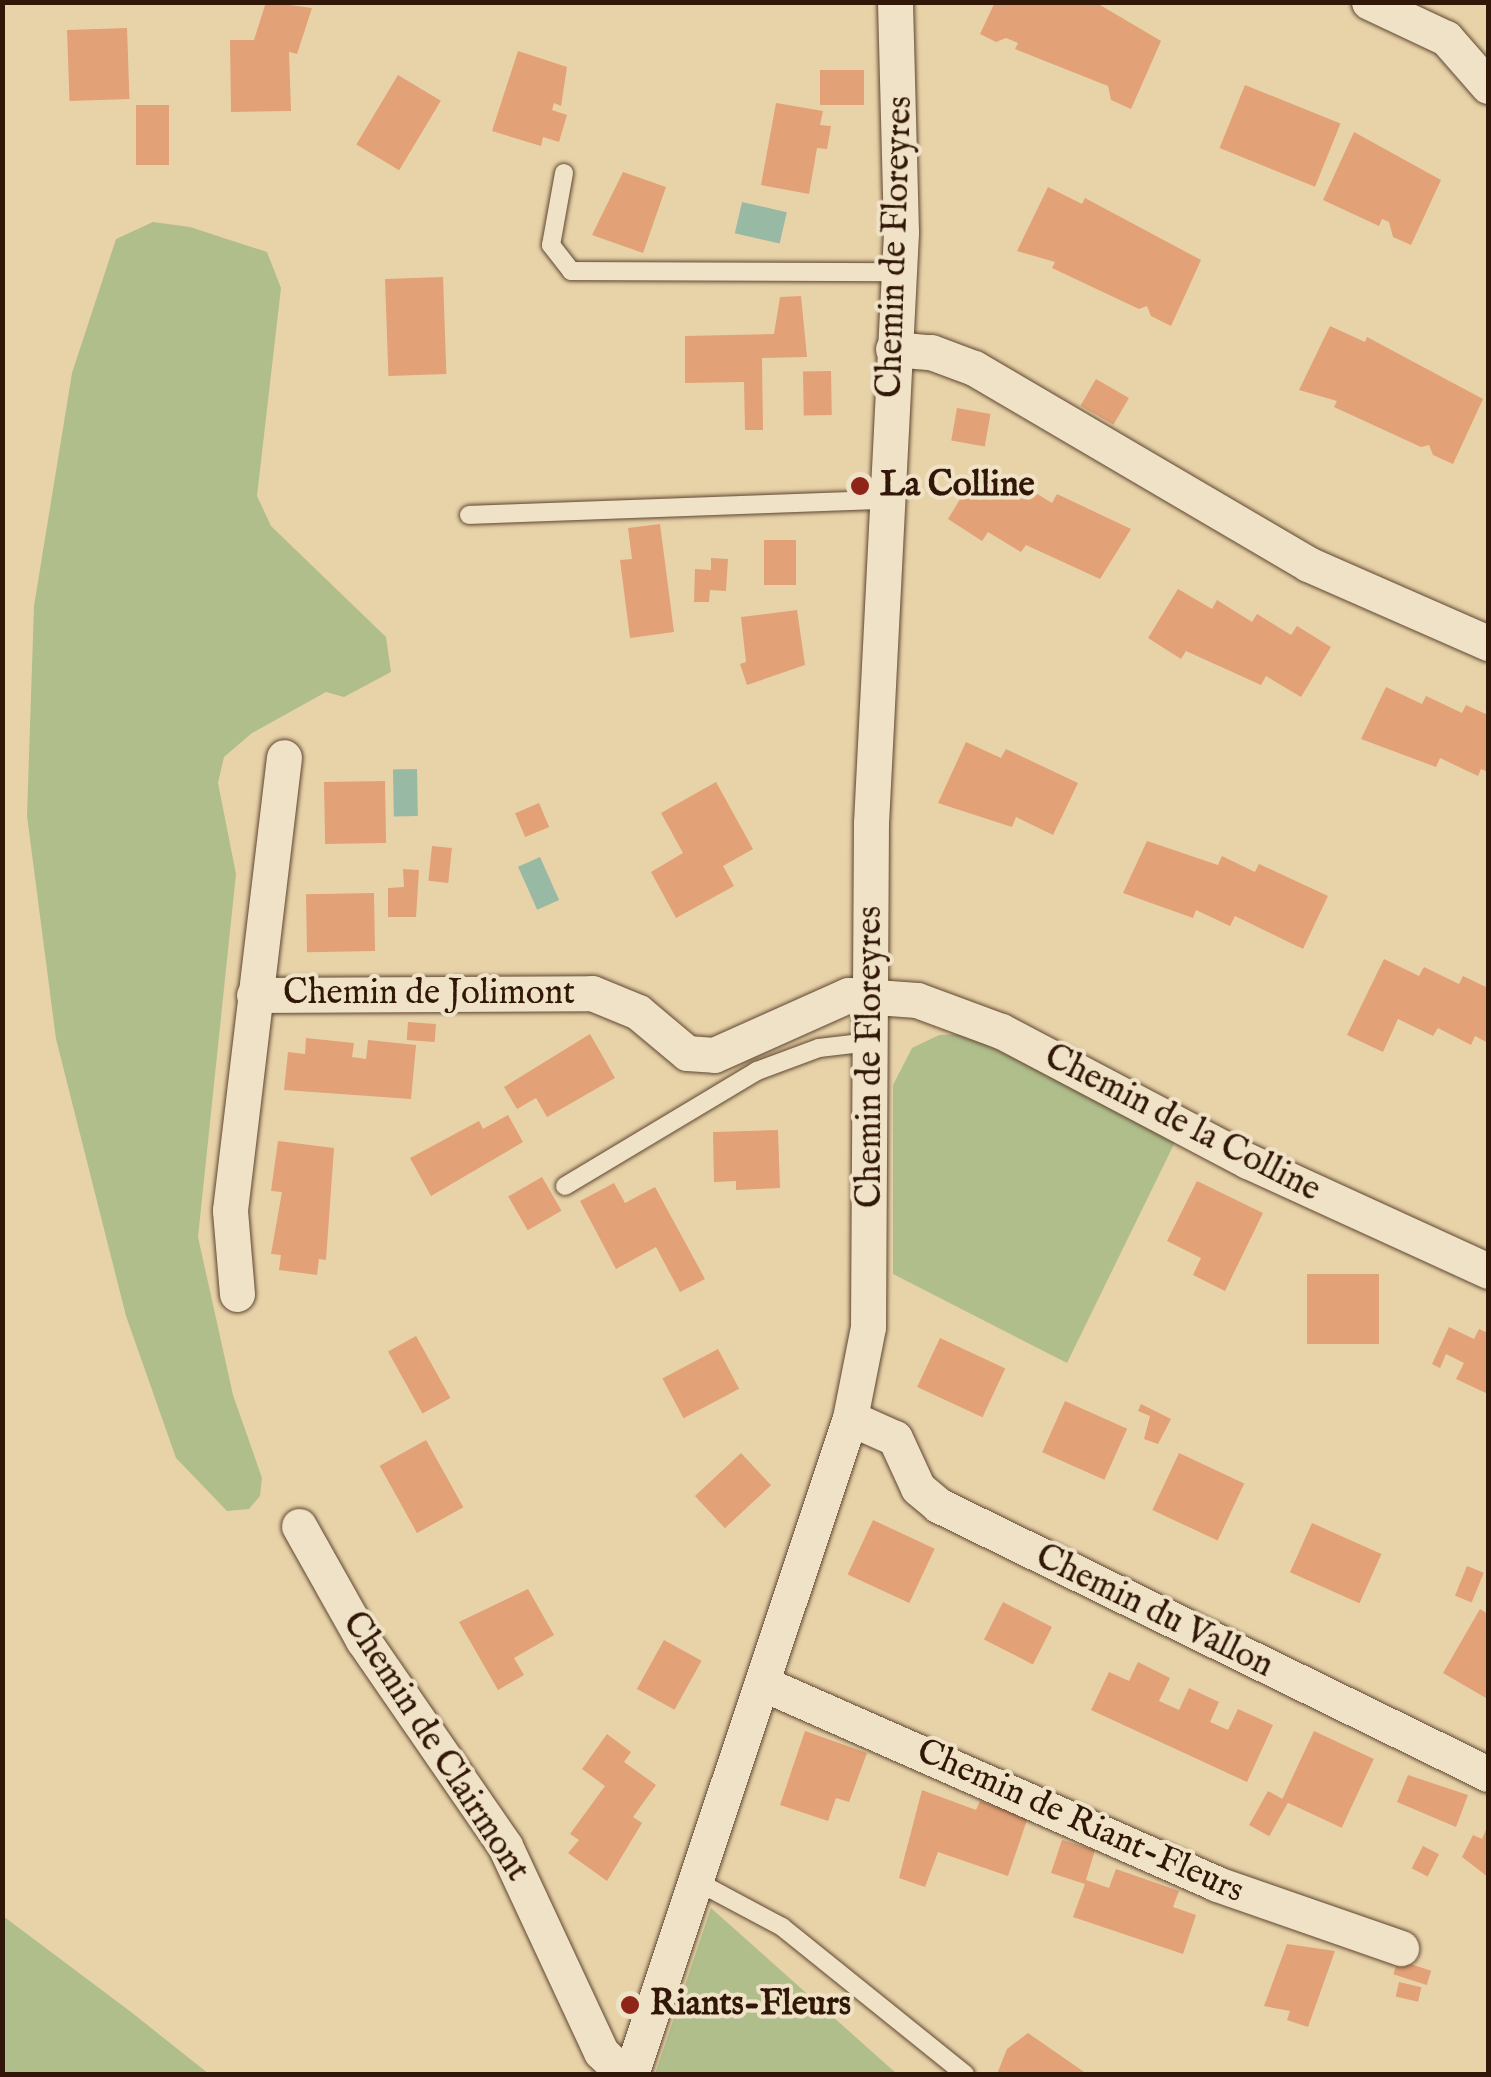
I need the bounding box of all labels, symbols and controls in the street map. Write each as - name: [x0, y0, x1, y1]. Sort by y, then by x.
- street label: Chemin de Floreyres: [870, 95, 922, 399]
- place label: La Colline: [880, 465, 1035, 507]
- marker: La Colline: [849, 475, 871, 497]
- street label: Chemin de Floreyres: [850, 906, 892, 1208]
- street label: Chemin de Jolimont: [283, 973, 575, 1015]
- street label: Chemin de la Colline: [1037, 1036, 1327, 1212]
- street label: Chemin du Vallon: [1028, 1536, 1280, 1688]
- street label: Chemin de Clairmont: [332, 1604, 538, 1890]
- street label: Chemin de Riant-Fleurs: [910, 1731, 1250, 1913]
- place label: Riants-Fleurs: [650, 1984, 851, 2026]
- marker: Riants-Fleurs: [619, 1994, 641, 2016]

